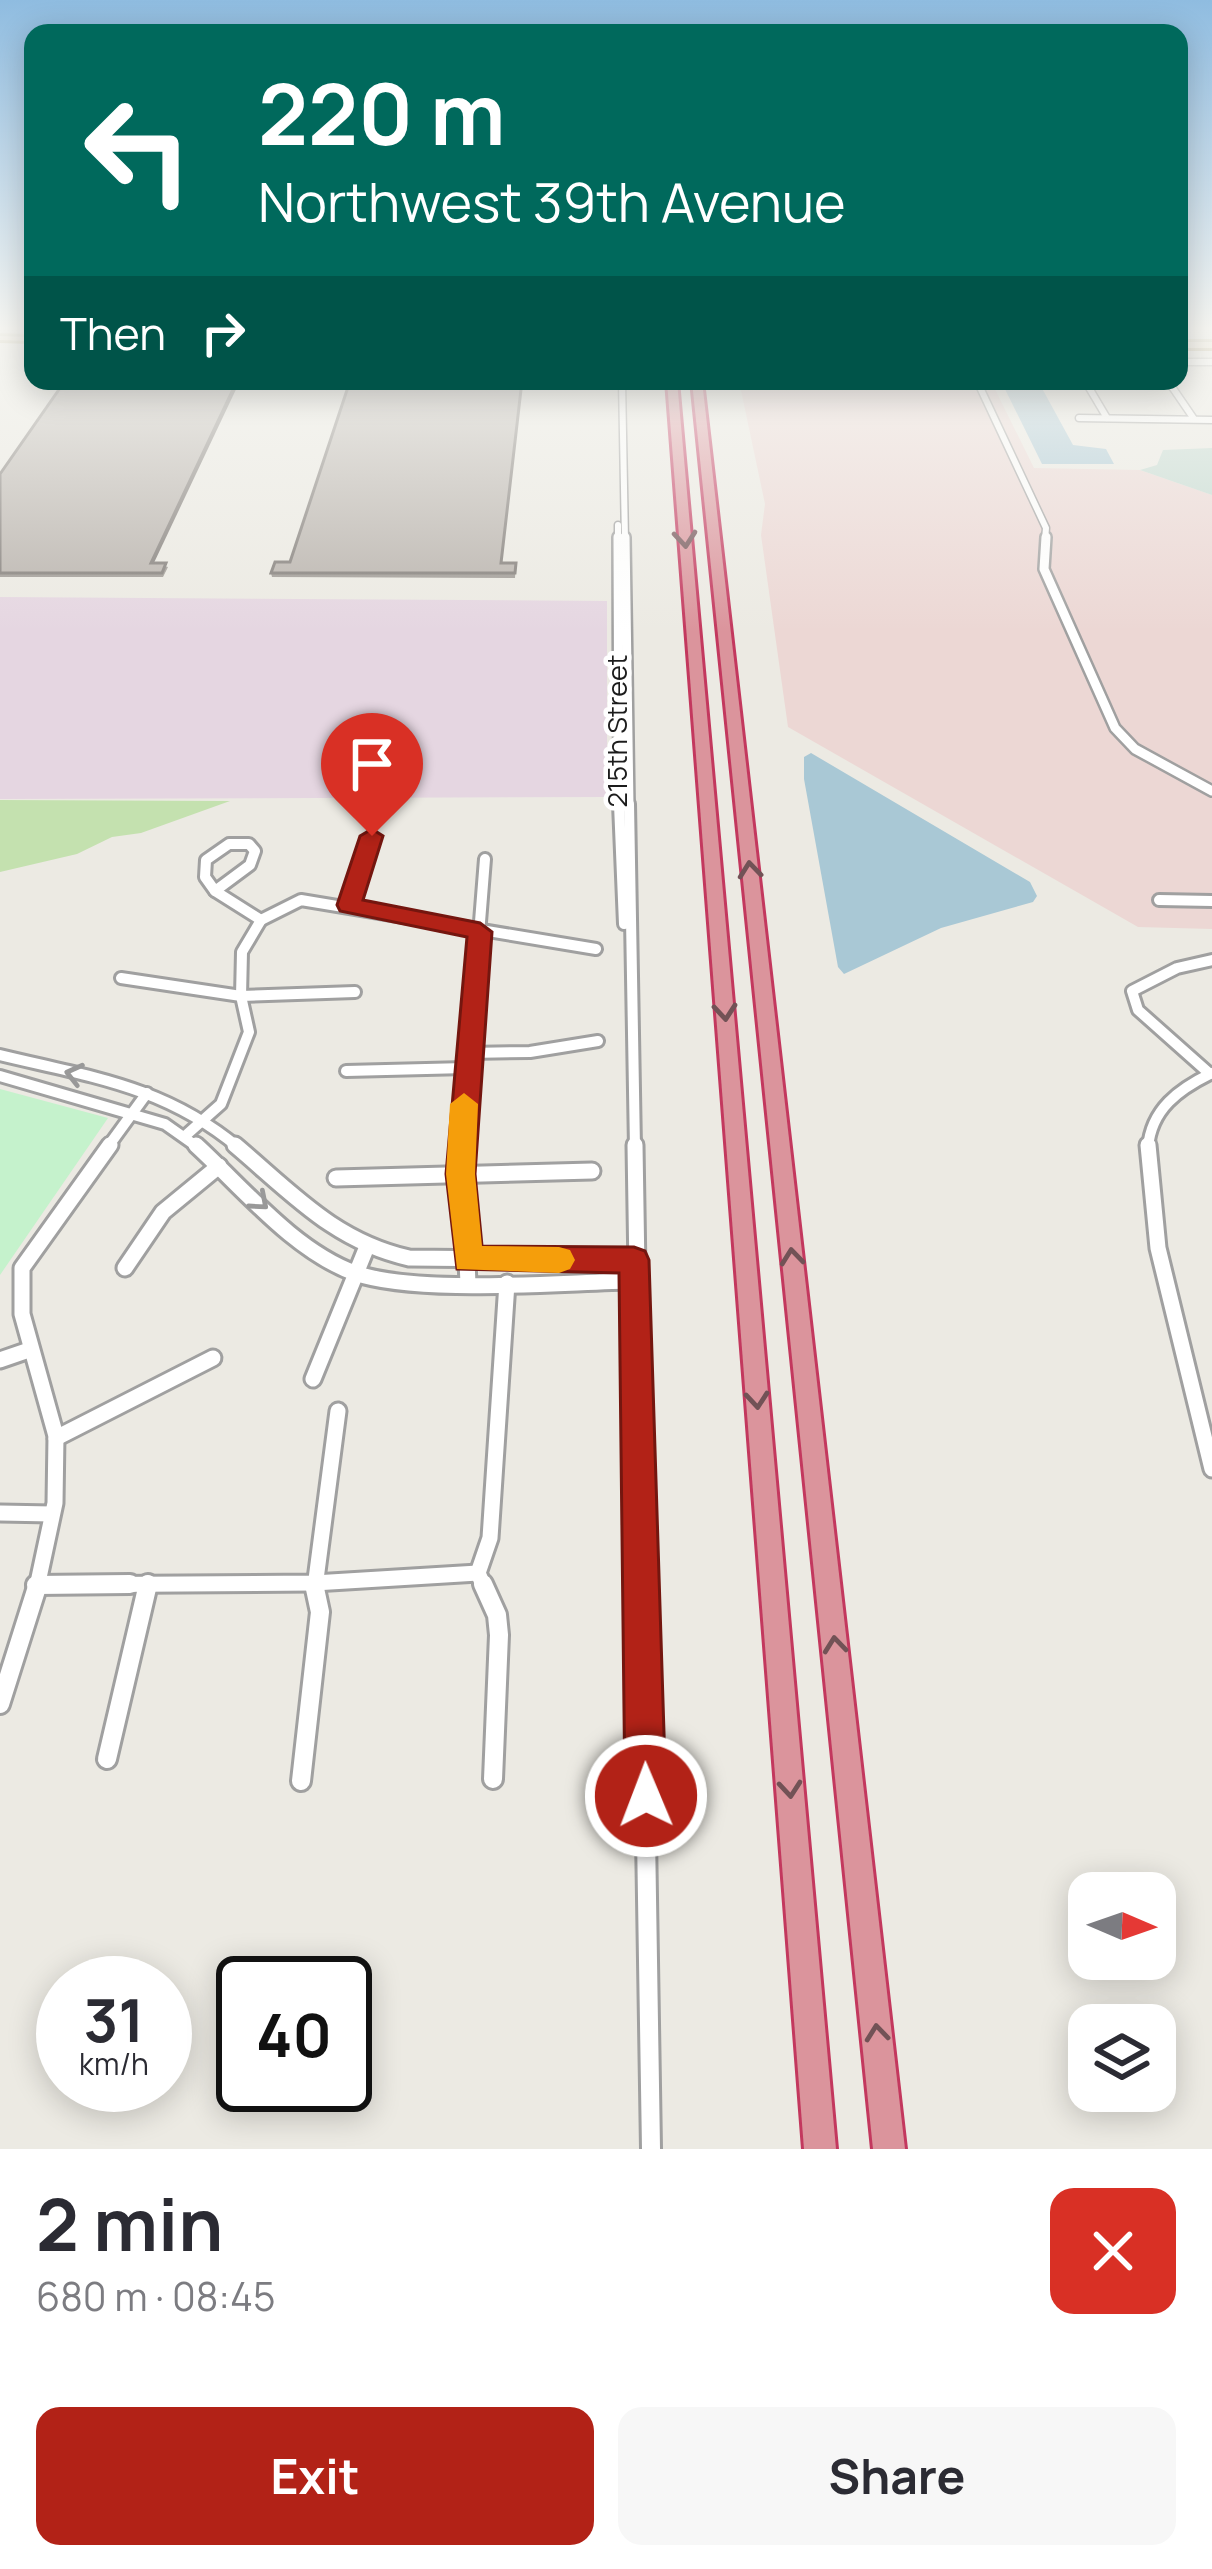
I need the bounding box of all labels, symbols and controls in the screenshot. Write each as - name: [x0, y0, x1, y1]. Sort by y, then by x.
- text: 220 m: [258, 55, 506, 170]
- icon: left: [60, 72, 216, 228]
- text: Northwest 39th Avenue: [258, 164, 846, 238]
- icon: right: [190, 300, 256, 366]
- text: Then: [60, 302, 166, 364]
- one-way arrow: [672, 530, 697, 549]
- street label: 215th Street: [598, 654, 635, 808]
- pin: [321, 713, 423, 836]
- icon: arrive: [339, 731, 405, 797]
- one-way arrow: [738, 860, 764, 879]
- one-way arrow: [711, 1003, 737, 1022]
- one-way arrow: [64, 1063, 84, 1088]
- one-way arrow: [246, 1188, 267, 1209]
- one-way arrow: [780, 1247, 806, 1267]
- one-way arrow: [744, 1391, 770, 1410]
- one-way arrow: [822, 1635, 848, 1655]
- position arrow: [583, 1733, 709, 1859]
- one-way arrow: [777, 1780, 802, 1799]
- north arrow: [1068, 1872, 1176, 1980]
- map controls: [1068, 1872, 1176, 2112]
- speed limit sign: 40: [216, 1956, 372, 2112]
- text: 31: [83, 1978, 145, 2060]
- button: layers: [1068, 2004, 1176, 2112]
- one-way arrow: [864, 2023, 890, 2043]
- text: km/h: [79, 2043, 149, 2084]
- text: 2 min: [36, 2174, 223, 2273]
- button: close: [1050, 2188, 1176, 2314]
- text: 680 m · 08:45: [36, 2269, 276, 2323]
- button: Exit: [36, 2407, 594, 2545]
- button: Share: [618, 2407, 1176, 2545]

